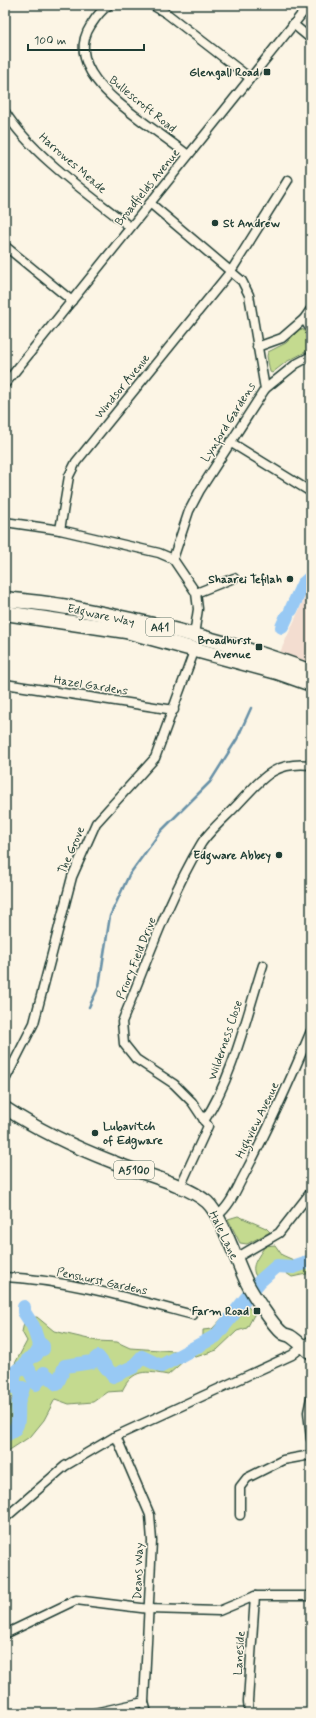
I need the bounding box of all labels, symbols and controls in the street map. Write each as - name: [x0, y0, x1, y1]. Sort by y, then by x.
- scale bar: [28, 26, 144, 52]
- text: 100 m: [34, 33, 66, 49]
- place label: Glengall Road: [189, 65, 259, 81]
- marker: Glengall Road: [262, 67, 272, 77]
- street label: Bullescroft Road: [105, 73, 179, 137]
- street label: Harrowes Meade: [35, 130, 110, 198]
- street label: Broadfields Avenue: [112, 146, 184, 230]
- place label: St Andrew: [223, 216, 281, 232]
- marker: St Andrew: [210, 218, 220, 228]
- street label: Windsor Avenue: [92, 350, 154, 423]
- street label: Lynford Gardens: [198, 379, 261, 466]
- place label: Shaarei Tefilah: [208, 572, 282, 588]
- marker: Shaarei Tefilah: [285, 574, 295, 584]
- street label: Edgware Way: [65, 601, 136, 632]
- road number: A41: [146, 618, 174, 636]
- place label: Broadhurst Avenue: [197, 633, 252, 663]
- marker: Broadhurst Avenue: [254, 642, 264, 652]
- street label: Hazel Gardens: [53, 672, 129, 700]
- street label: The Grove: [55, 824, 89, 877]
- place label: Edgware Abbey: [193, 848, 271, 865]
- marker: Edgware Abbey: [274, 850, 284, 860]
- street label: Priory Field Drive: [113, 915, 161, 1002]
- street label: Wilderness Close: [205, 998, 247, 1082]
- street label: Highview Avenue: [232, 1079, 284, 1162]
- place label: Lubavitch of Edgware: [103, 1119, 163, 1150]
- marker: Lubavitch of Edgware: [90, 1128, 100, 1138]
- road number: A5100: [114, 1161, 154, 1179]
- street label: Hale Lane: [204, 1208, 242, 1262]
- street label: Penshurst Gardens: [55, 1265, 149, 1299]
- place label: Farm Road: [192, 1304, 249, 1320]
- marker: Farm Road: [252, 1306, 262, 1316]
- street label: Deans Way: [130, 1542, 148, 1600]
- street label: Laneside: [230, 1630, 250, 1676]

